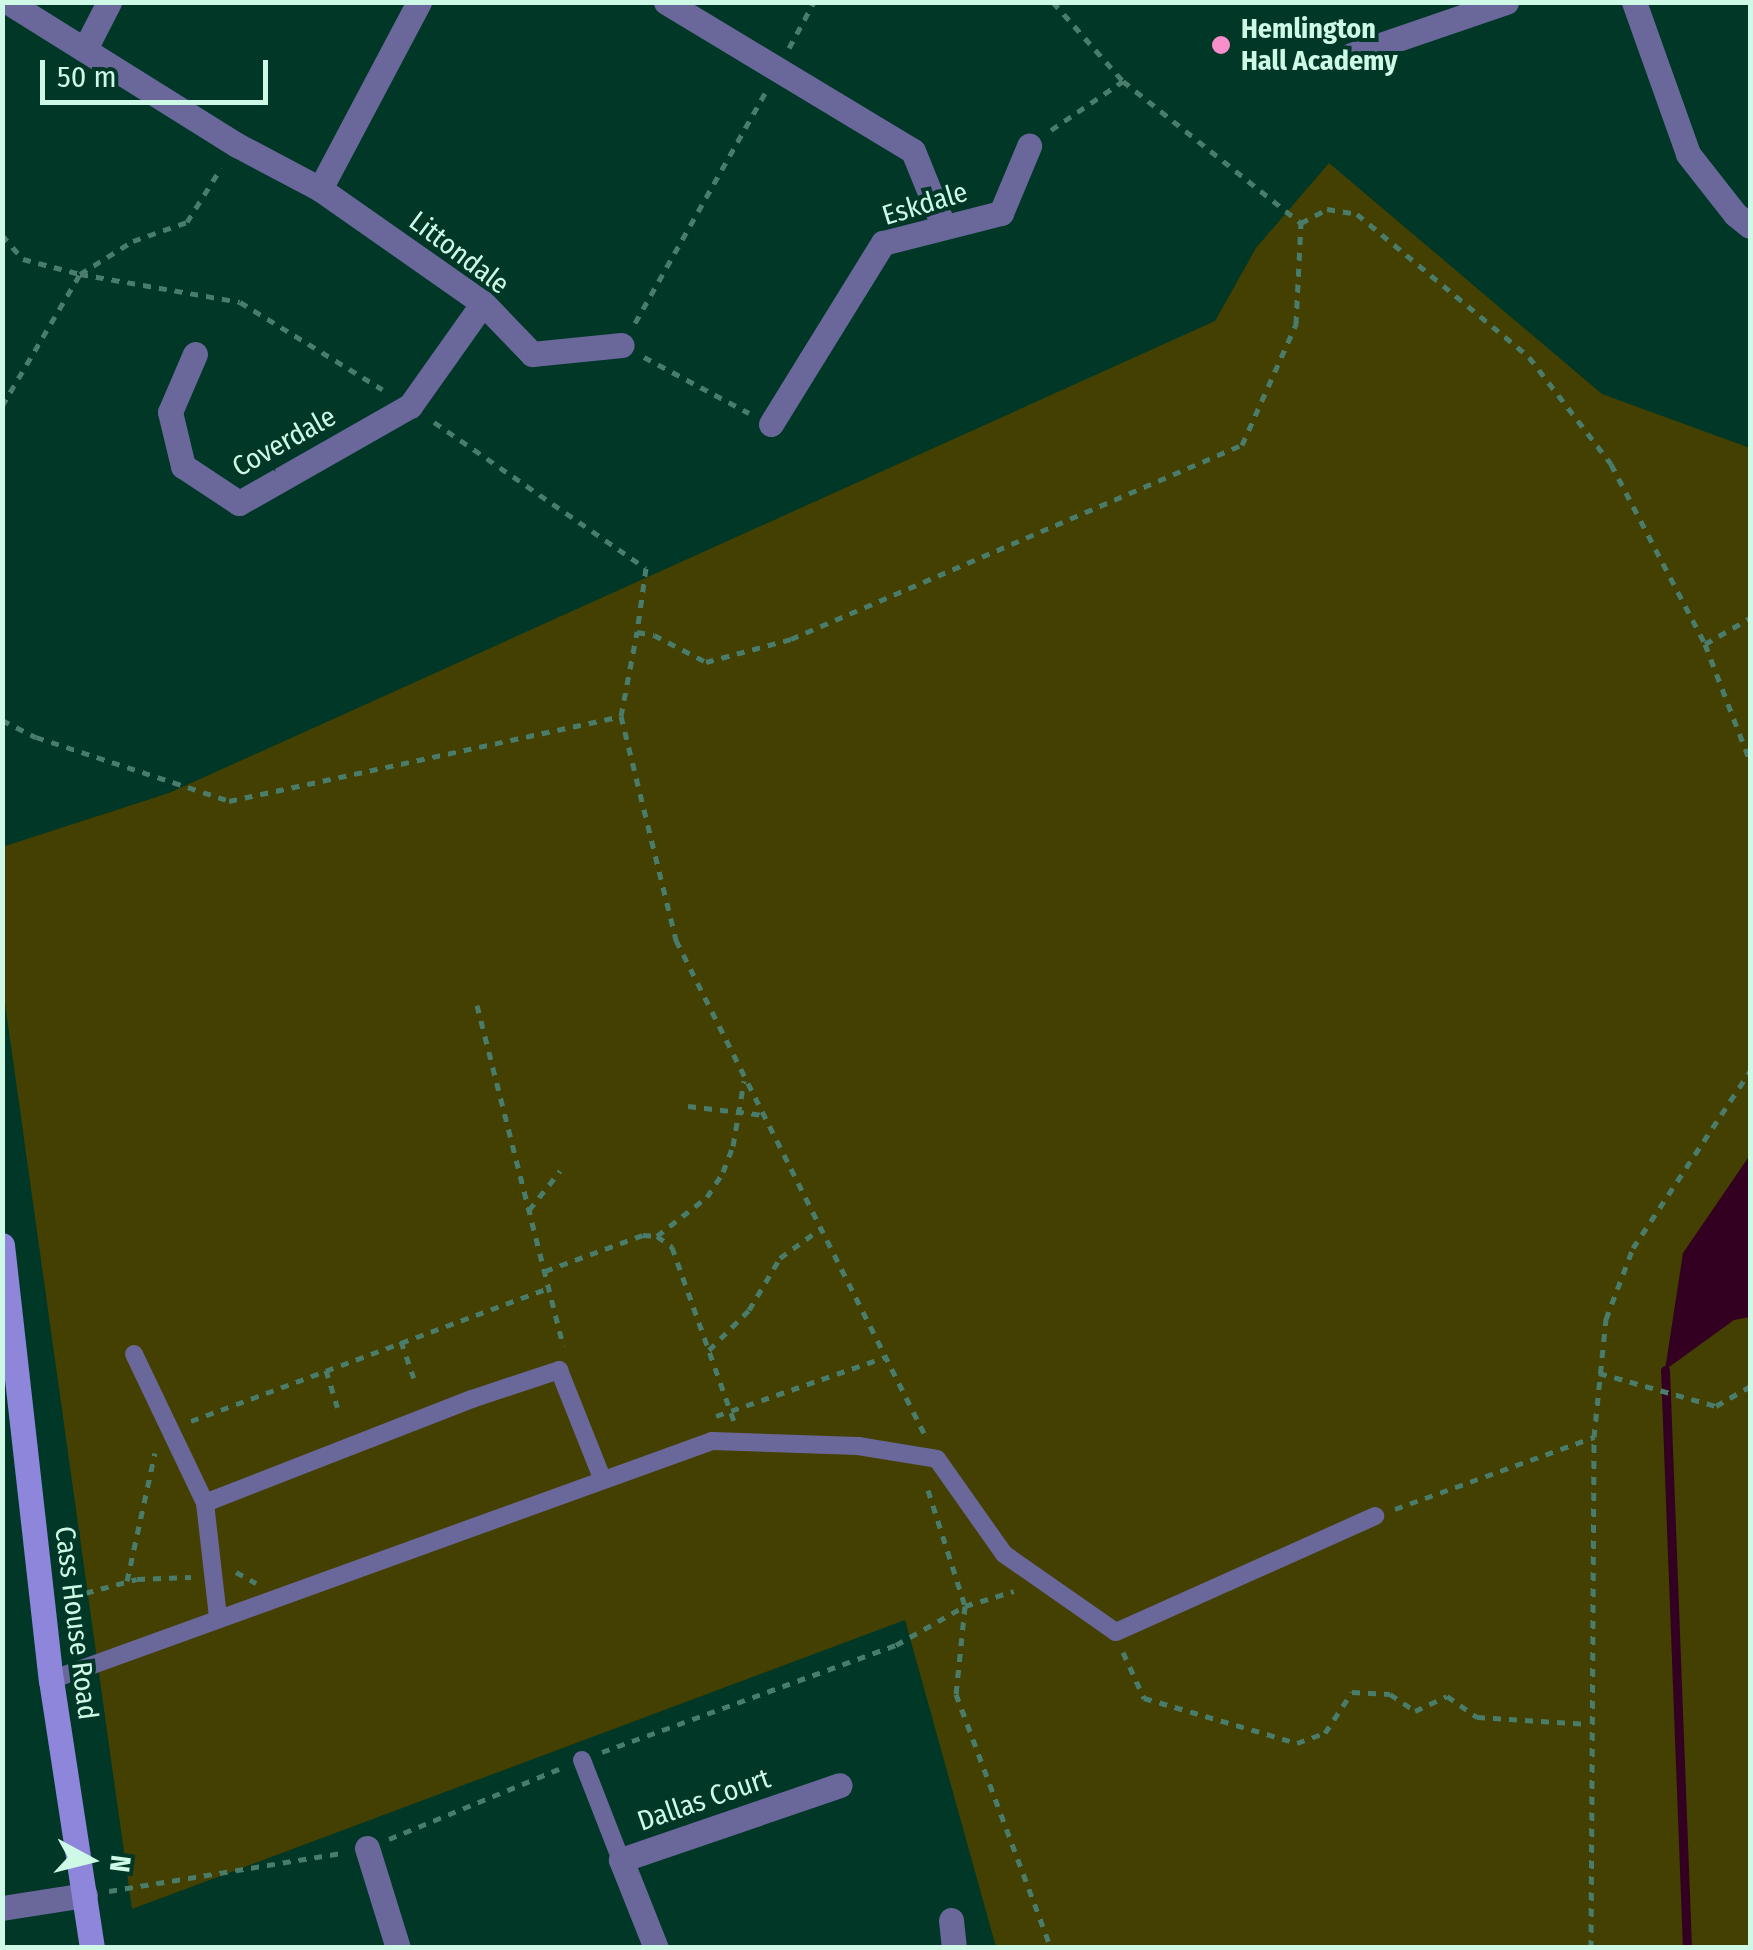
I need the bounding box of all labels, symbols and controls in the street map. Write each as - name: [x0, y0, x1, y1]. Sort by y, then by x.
- place label: Hemlington Hall Academy: [1241, 12, 1398, 78]
- marker: Hemlington Hall Academy: [1210, 34, 1232, 56]
- scale bar: [45, 40, 272, 102]
- text: 50 m: [57, 59, 117, 95]
- street label: Eskdale: [878, 175, 972, 233]
- street label: Littondale: [402, 205, 516, 301]
- street label: Coverdale: [226, 400, 342, 484]
- street label: Cass House Road: [47, 1524, 105, 1722]
- street label: Dallas Court: [633, 1762, 775, 1838]
- north arrow: [40, 1810, 140, 1910]
- text: N: [103, 1853, 138, 1874]

